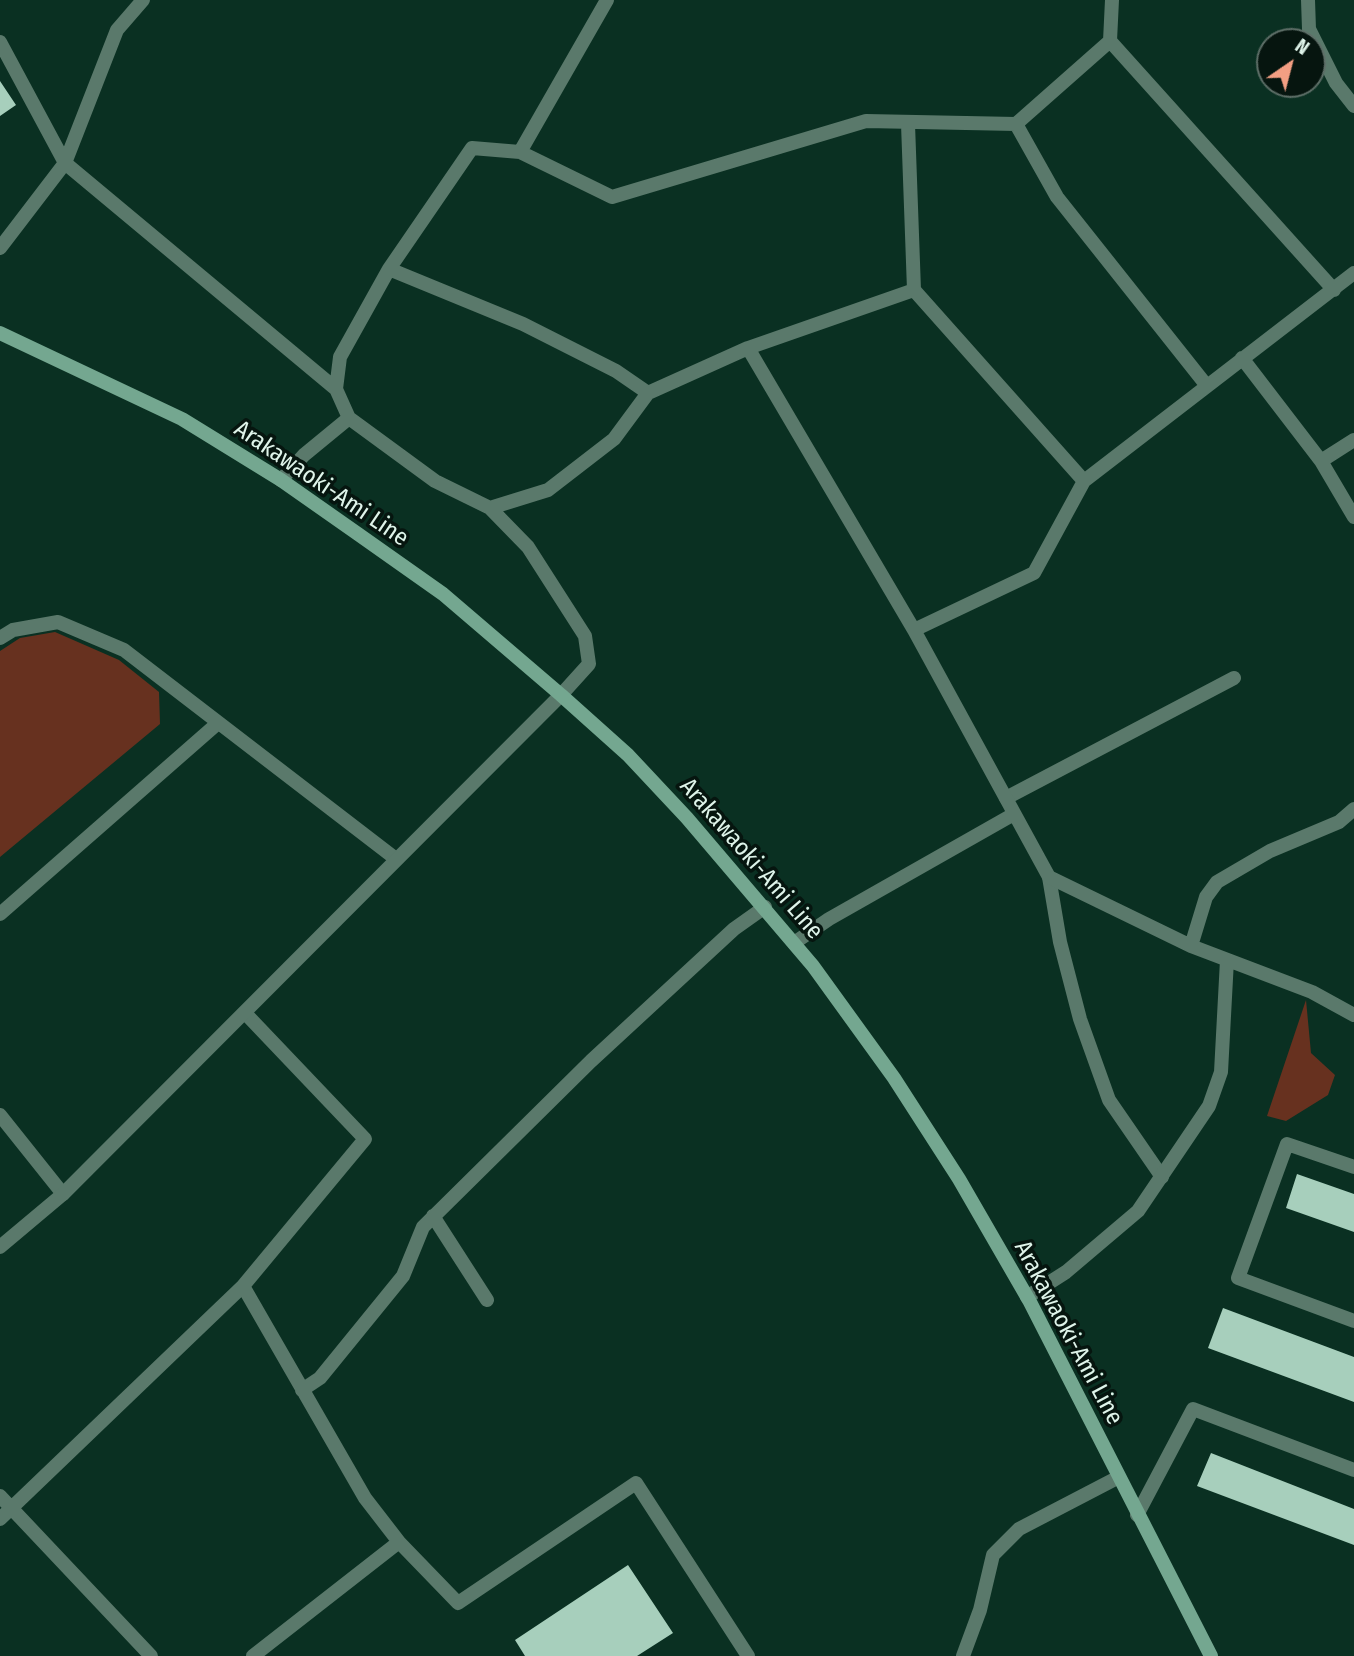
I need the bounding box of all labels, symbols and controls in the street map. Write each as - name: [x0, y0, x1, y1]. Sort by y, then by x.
- north arrow: [1256, 28, 1326, 98]
- text: N: [1291, 34, 1313, 60]
- street label: Arakawaoki-Ami Line: [228, 415, 414, 553]
- street label: Arakawaoki-Ami Line: [673, 773, 829, 945]
- street label: Arakawaoki-Ami Line: [1007, 1236, 1129, 1430]

